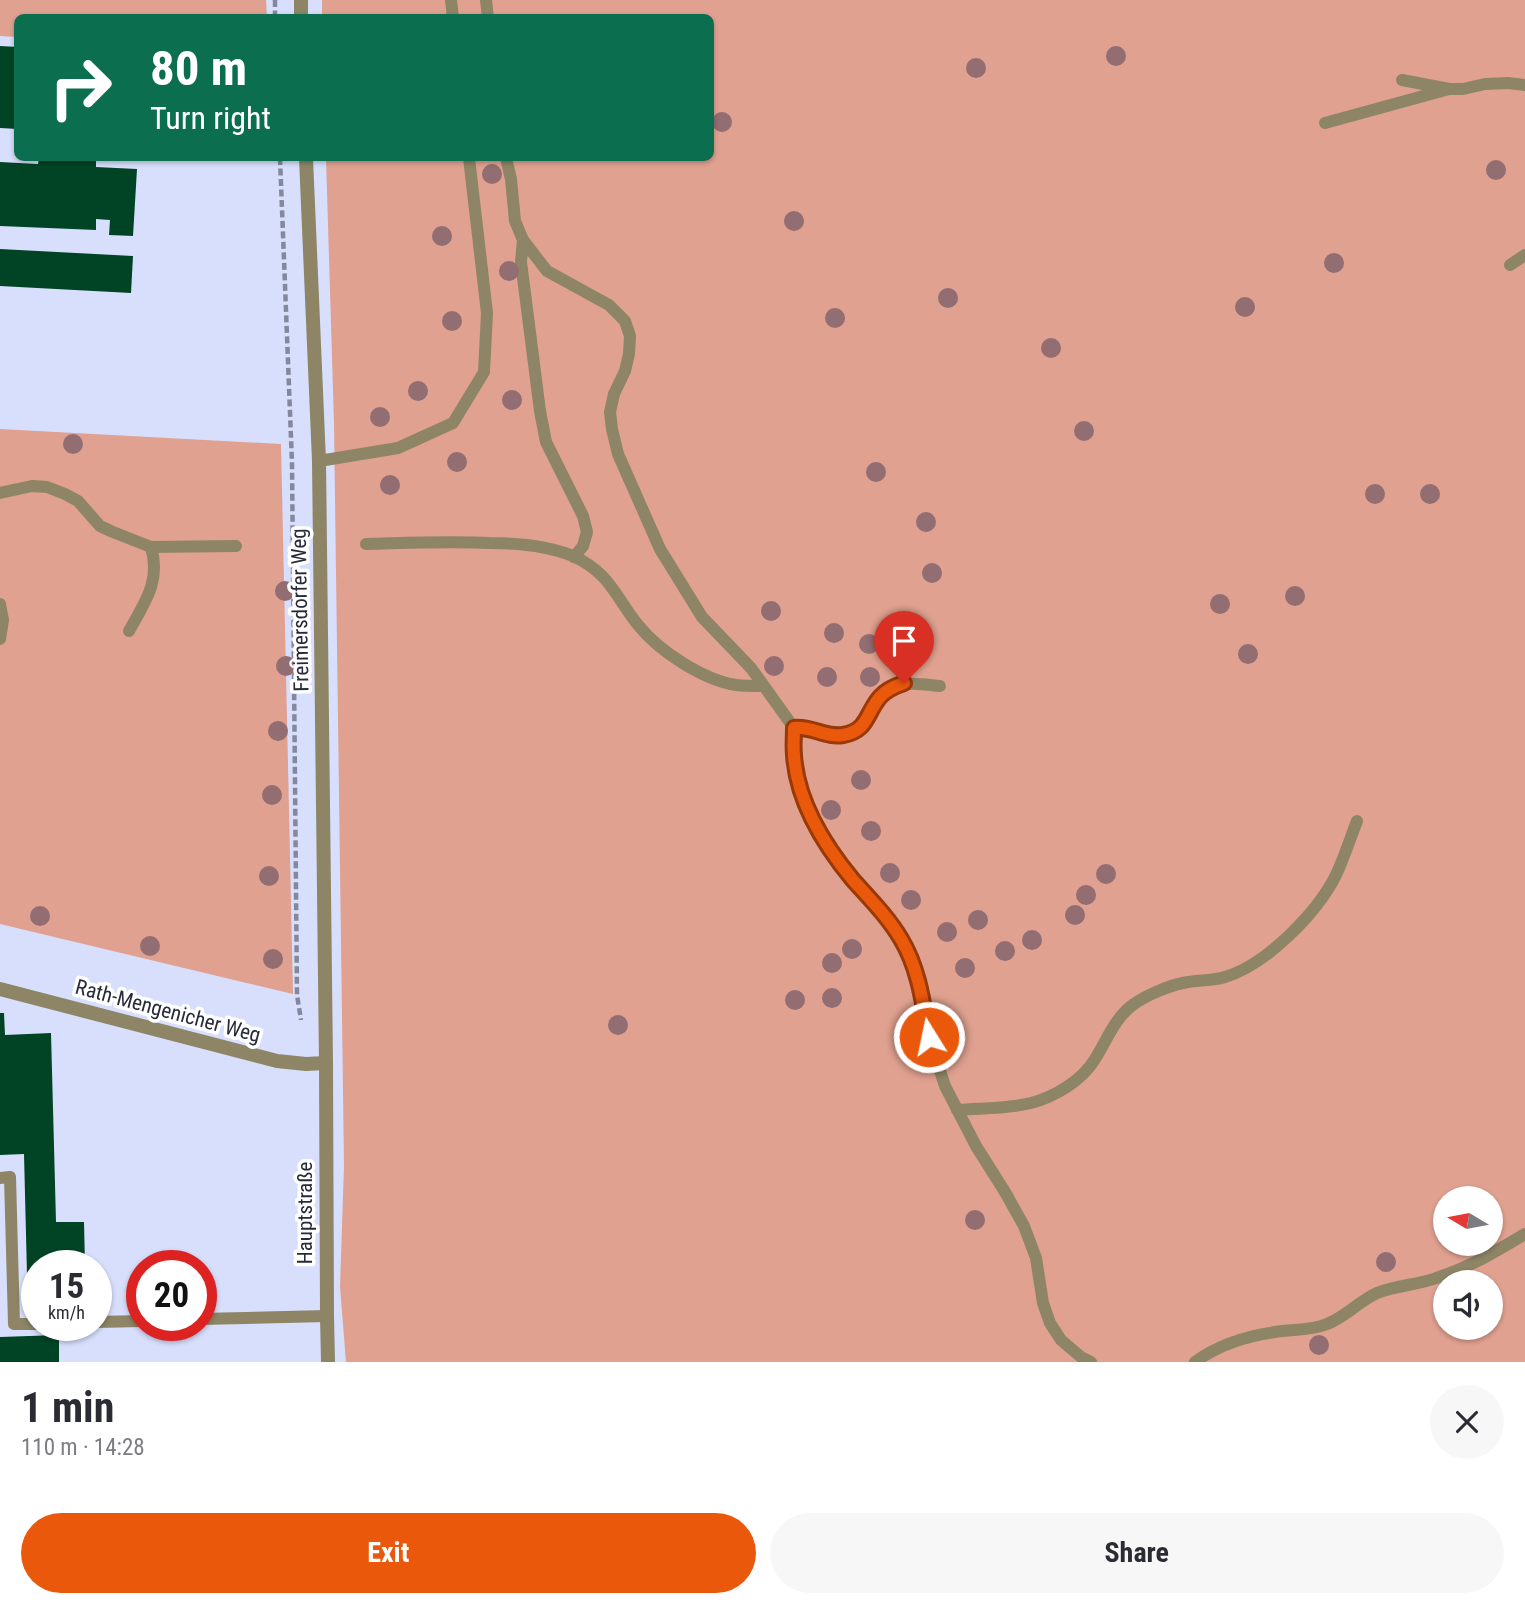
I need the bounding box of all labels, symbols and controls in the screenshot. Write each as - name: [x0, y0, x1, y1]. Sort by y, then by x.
- text: 80 m: [150, 40, 247, 97]
- icon: right: [35, 42, 126, 133]
- text: Turn right: [150, 99, 271, 137]
- street label: Freimersdorfer Weg: [287, 528, 313, 692]
- pin: [874, 611, 934, 683]
- icon: arrive: [885, 622, 923, 660]
- street label: Rath-Mengenicher Weg: [73, 975, 263, 1047]
- position arrow: [892, 1000, 966, 1074]
- street label: Hauptstraße: [293, 1162, 317, 1264]
- north arrow: [1433, 1186, 1503, 1256]
- map controls: [1433, 1186, 1503, 1340]
- speed limit sign: 20: [126, 1250, 217, 1341]
- text: 15: [49, 1266, 84, 1307]
- button: sound: [1433, 1270, 1503, 1340]
- text: km/h: [48, 1302, 85, 1323]
- text: 1 min: [21, 1383, 114, 1432]
- button: close: [1430, 1385, 1504, 1459]
- text: 110 m · 14:28: [21, 1434, 145, 1461]
- button: Exit: [21, 1513, 756, 1593]
- button: Share: [770, 1513, 1504, 1593]

